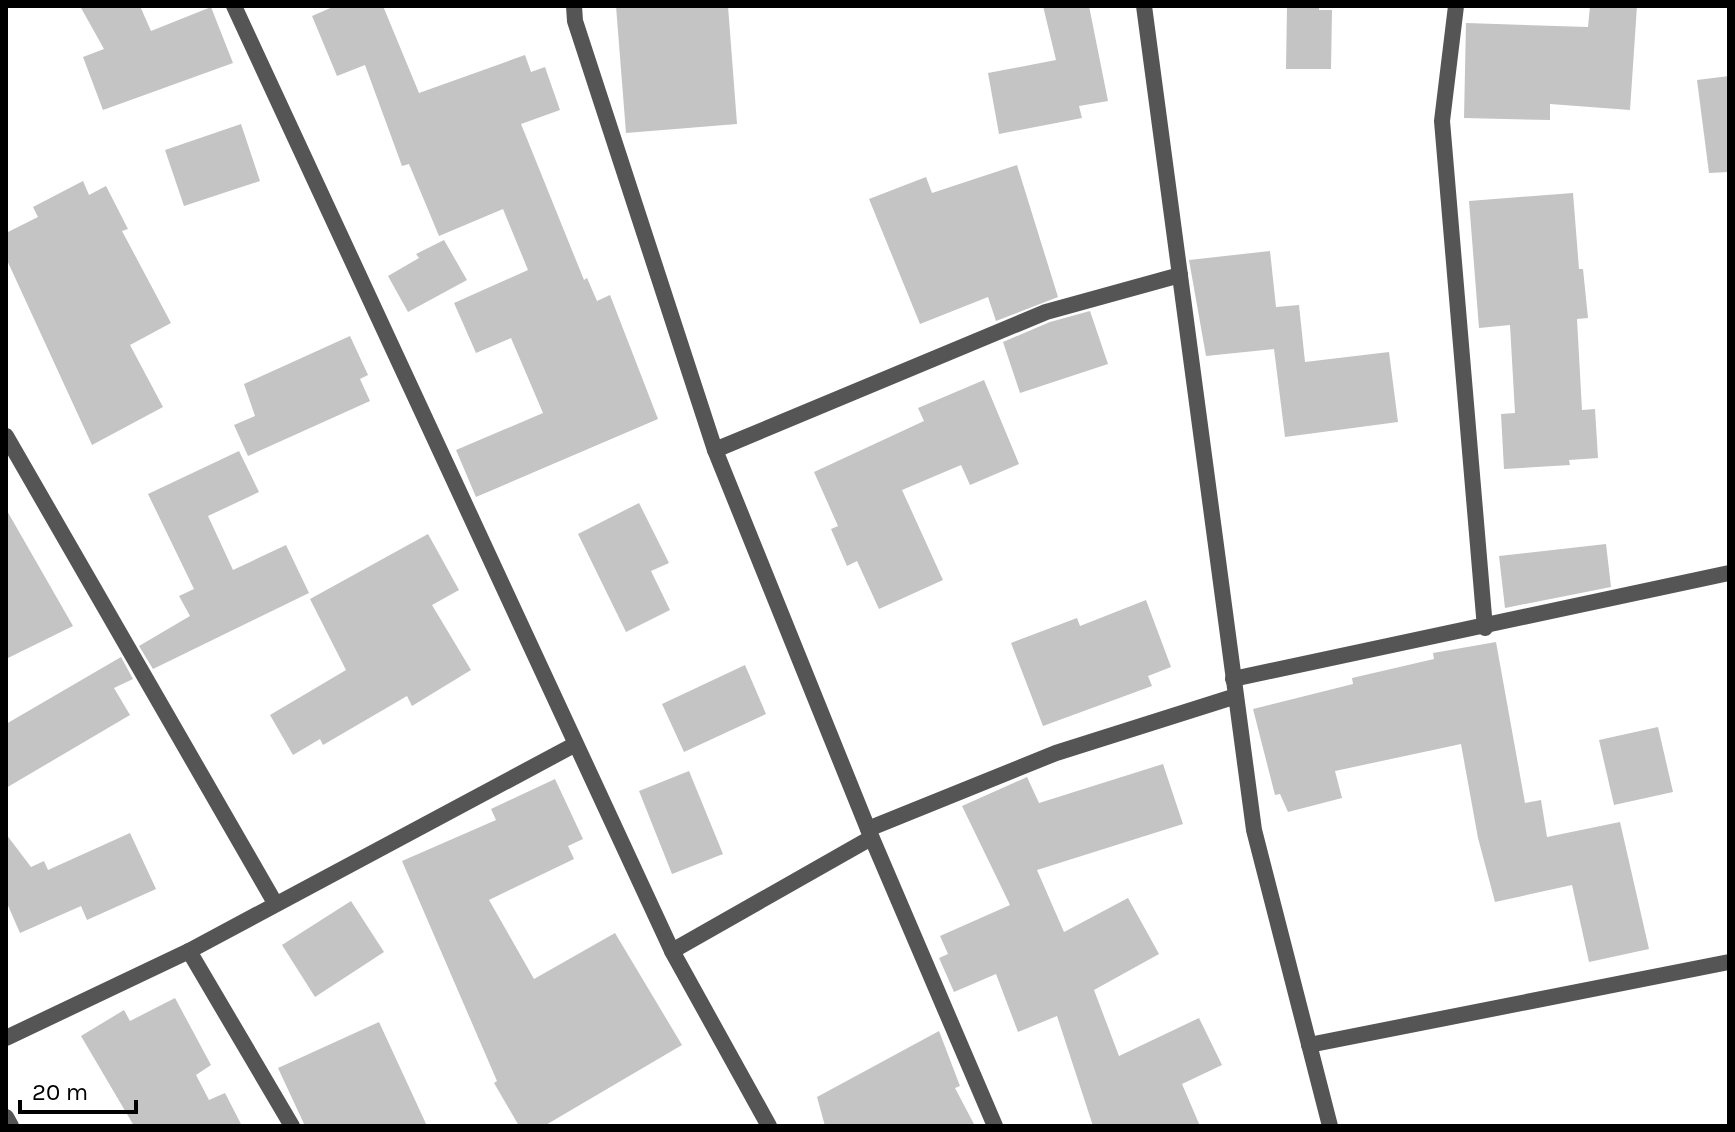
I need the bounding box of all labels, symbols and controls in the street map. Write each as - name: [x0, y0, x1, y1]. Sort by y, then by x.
- scale bar: [20, 1064, 136, 1114]
- text: 20 m: [32, 1078, 88, 1106]

